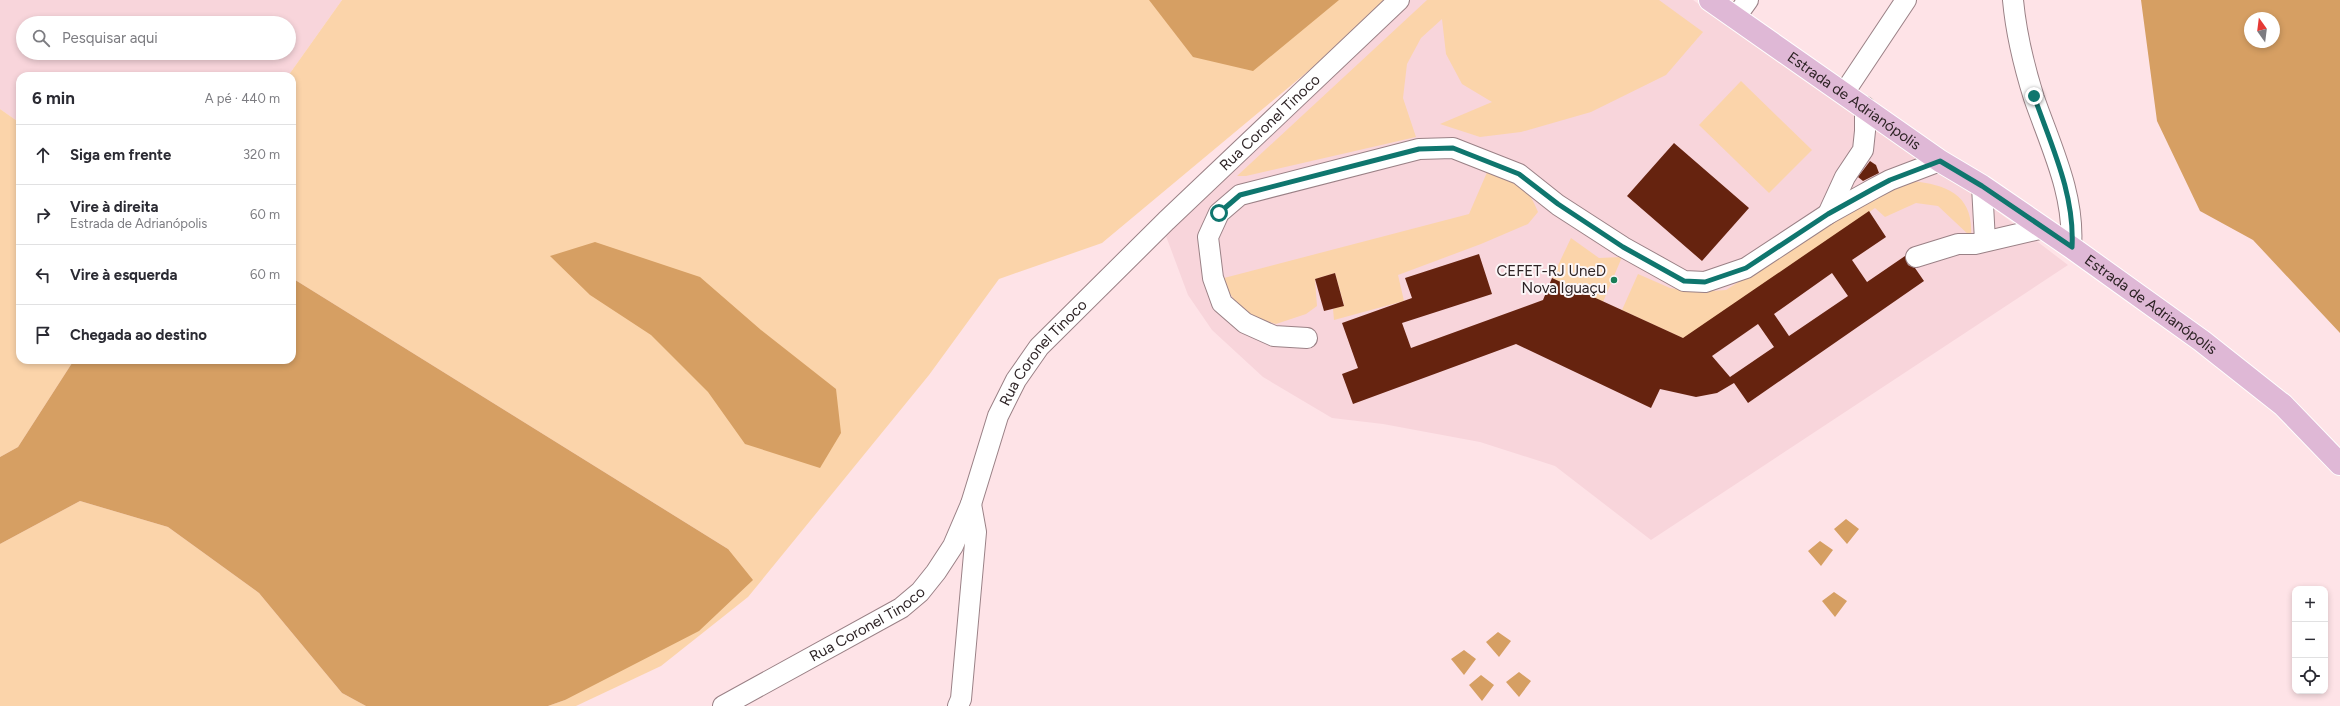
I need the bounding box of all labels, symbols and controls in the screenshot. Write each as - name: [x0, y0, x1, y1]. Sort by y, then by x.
- north arrow: [2244, 12, 2280, 48]
- search box: [16, 16, 296, 60]
- icon: search: [30, 27, 52, 49]
- text: Pesquisar aqui: [62, 29, 158, 47]
- street label: Estrada de Adrianópolis: [1784, 48, 1924, 154]
- street label: Rua Coronel Tinoco: [1216, 70, 1324, 174]
- route end: [2025, 87, 2043, 105]
- text: 6 min: [32, 88, 75, 108]
- text: A pé · 440 m: [205, 91, 280, 106]
- icon: ahead: [32, 144, 54, 166]
- text: Siga em frente: [70, 146, 171, 164]
- text: 320 m: [243, 147, 280, 162]
- text: Vire à direita: [70, 198, 159, 216]
- icon: right: [32, 204, 54, 226]
- route start: [1210, 204, 1228, 222]
- text: 60 m: [250, 207, 280, 222]
- text: Estrada de Adrianópolis: [70, 216, 207, 231]
- street label: Estrada de Adrianópolis: [2081, 251, 2221, 358]
- place label: CEFET-RJ UneD Nova Iguaçu: [1496, 262, 1606, 297]
- icon: left: [32, 264, 54, 286]
- text: Vire à esquerda: [70, 266, 177, 284]
- text: 60 m: [250, 267, 280, 282]
- marker: CEFET-RJ UneD Nova Iguaçu: [1609, 275, 1619, 285]
- street label: Rua Coronel Tinoco: [996, 295, 1091, 409]
- icon: arrive: [32, 324, 54, 346]
- text: Chegada ao destino: [70, 326, 207, 344]
- street label: Rua Coronel Tinoco: [806, 582, 929, 666]
- map controls: [2292, 586, 2328, 694]
- button: +: [2292, 586, 2328, 622]
- button: −: [2292, 622, 2328, 658]
- button: locate: [2292, 658, 2328, 694]

